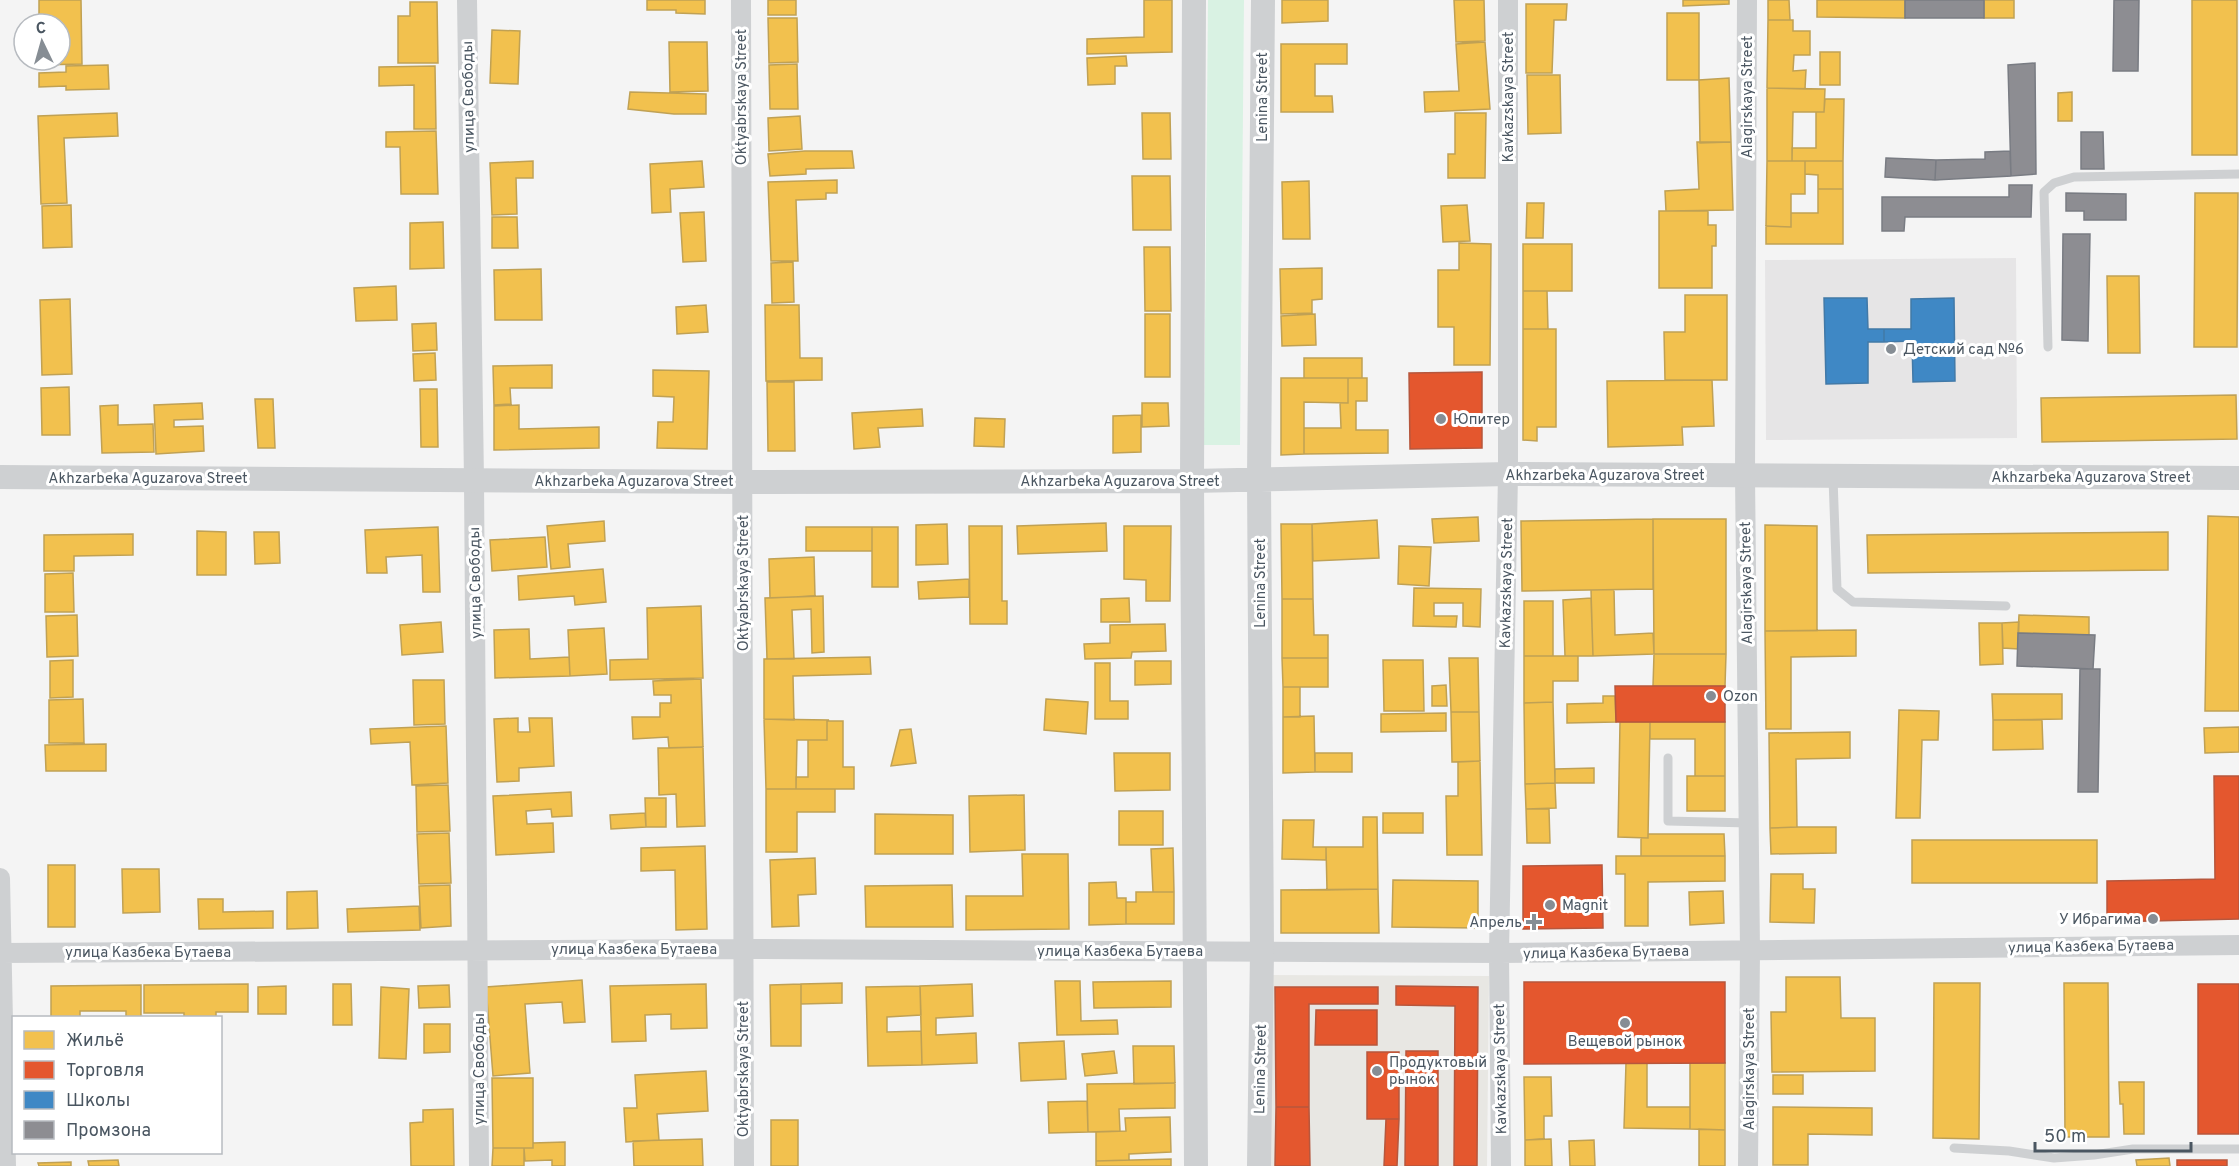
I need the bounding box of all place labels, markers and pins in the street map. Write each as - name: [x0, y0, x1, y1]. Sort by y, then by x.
- place label: Детский сад №6: [1903, 341, 2024, 360]
- marker: Детский сад №6: [1884, 342, 1898, 356]
- place label: Юпитер: [1453, 411, 1510, 430]
- marker: Юпитер: [1434, 412, 1448, 426]
- place label: Ozon: [1723, 688, 1758, 707]
- marker: Ozon: [1704, 689, 1718, 703]
- place label: Magnit: [1562, 897, 1608, 916]
- marker: Magnit: [1543, 898, 1557, 912]
- place label: У Ибрагима: [2059, 911, 2141, 930]
- marker: У Ибрагима: [2146, 912, 2160, 926]
- place label: Апрель: [1469, 914, 1522, 933]
- marker: Апрель: [1527, 915, 1541, 929]
- marker: Вещевой рынок: [1618, 1016, 1632, 1030]
- place label: Вещевой рынок: [1568, 1033, 1682, 1052]
- place label: Продуктовый рынок: [1389, 1054, 1487, 1090]
- marker: Продуктовый рынок: [1370, 1064, 1384, 1078]

